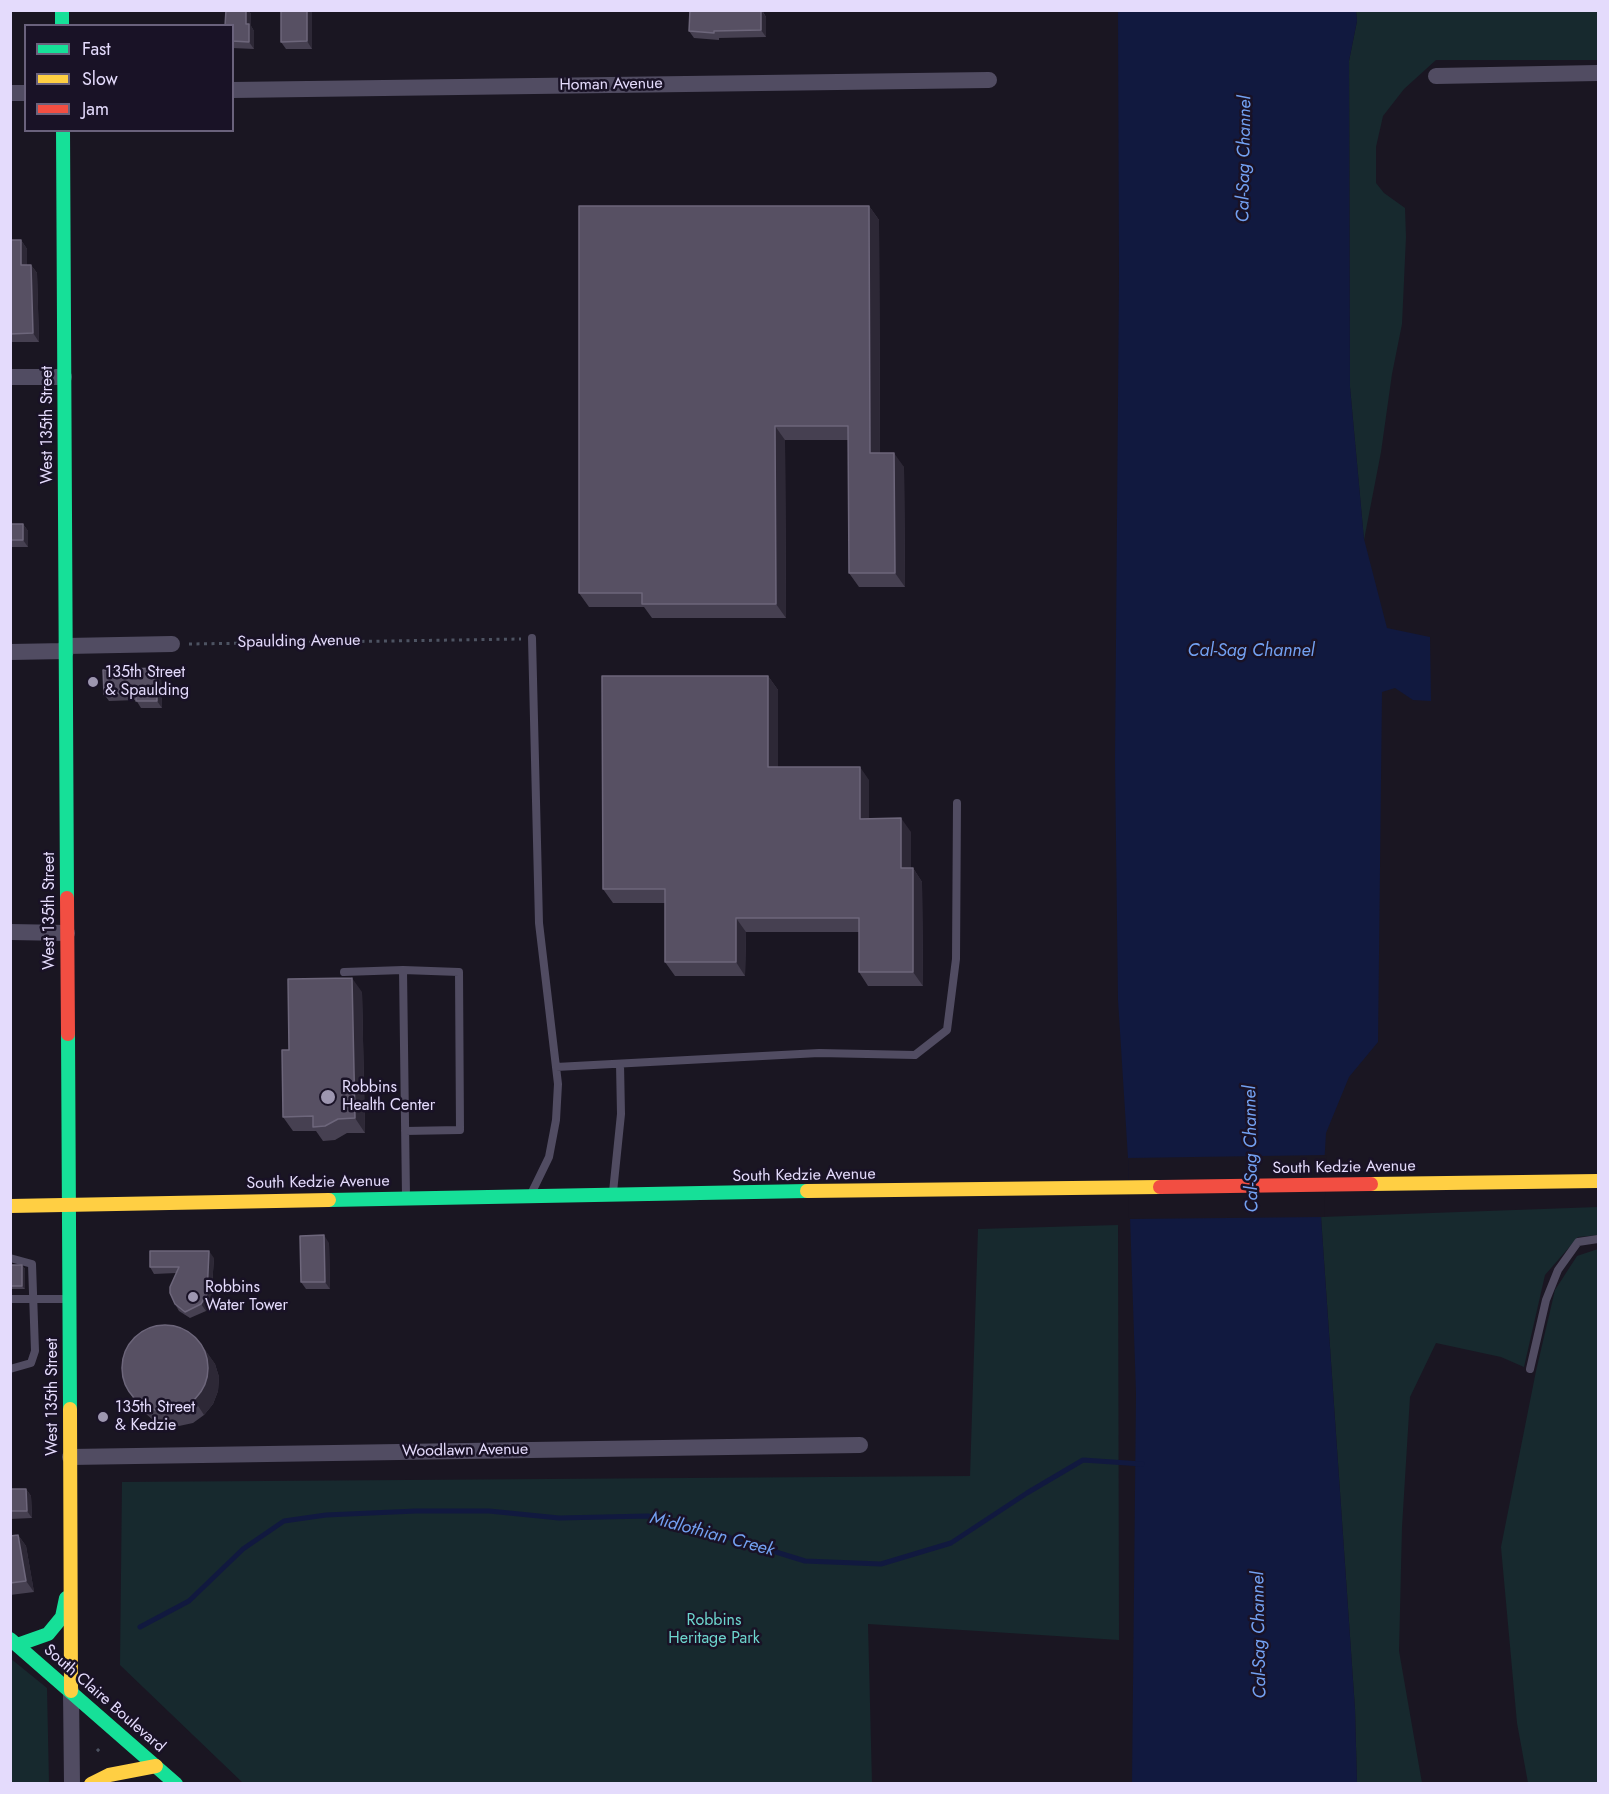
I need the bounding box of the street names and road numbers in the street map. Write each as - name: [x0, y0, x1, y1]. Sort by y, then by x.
- street label: Homan Avenue: [559, 74, 663, 96]
- street label: West 135th Street: [38, 366, 58, 484]
- street label: Spaulding Avenue: [237, 631, 361, 653]
- street label: West 135th Street: [40, 852, 60, 970]
- street label: South Kedzie Avenue: [1272, 1157, 1416, 1179]
- street label: South Kedzie Avenue: [732, 1165, 876, 1187]
- street label: South Kedzie Avenue: [246, 1172, 390, 1194]
- street label: West 135th Street: [43, 1338, 63, 1456]
- street label: Woodlawn Avenue: [402, 1440, 528, 1462]
- street label: South Claire Boulevard: [39, 1641, 169, 1757]

